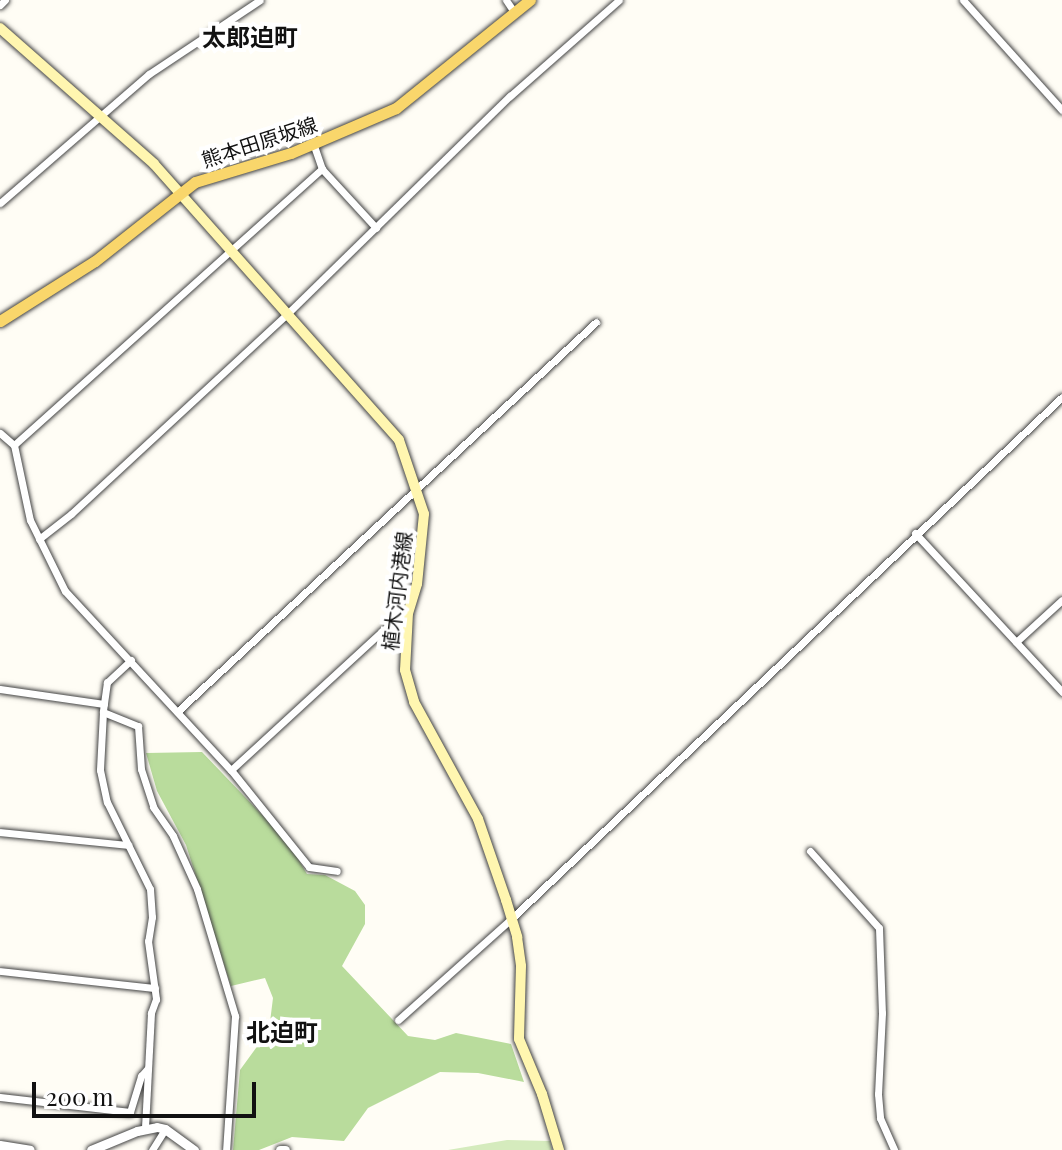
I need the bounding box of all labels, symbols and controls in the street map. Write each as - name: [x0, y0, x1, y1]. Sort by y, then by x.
- district label: 太郎迫町: [202, 23, 298, 51]
- street label: 熊本田原坂線: [198, 111, 320, 171]
- street label: 植木河内港線: [377, 530, 415, 652]
- district label: 北迫町: [246, 1018, 318, 1046]
- scale bar: [36, 1066, 260, 1116]
- text: 200 m: [46, 1080, 114, 1112]

